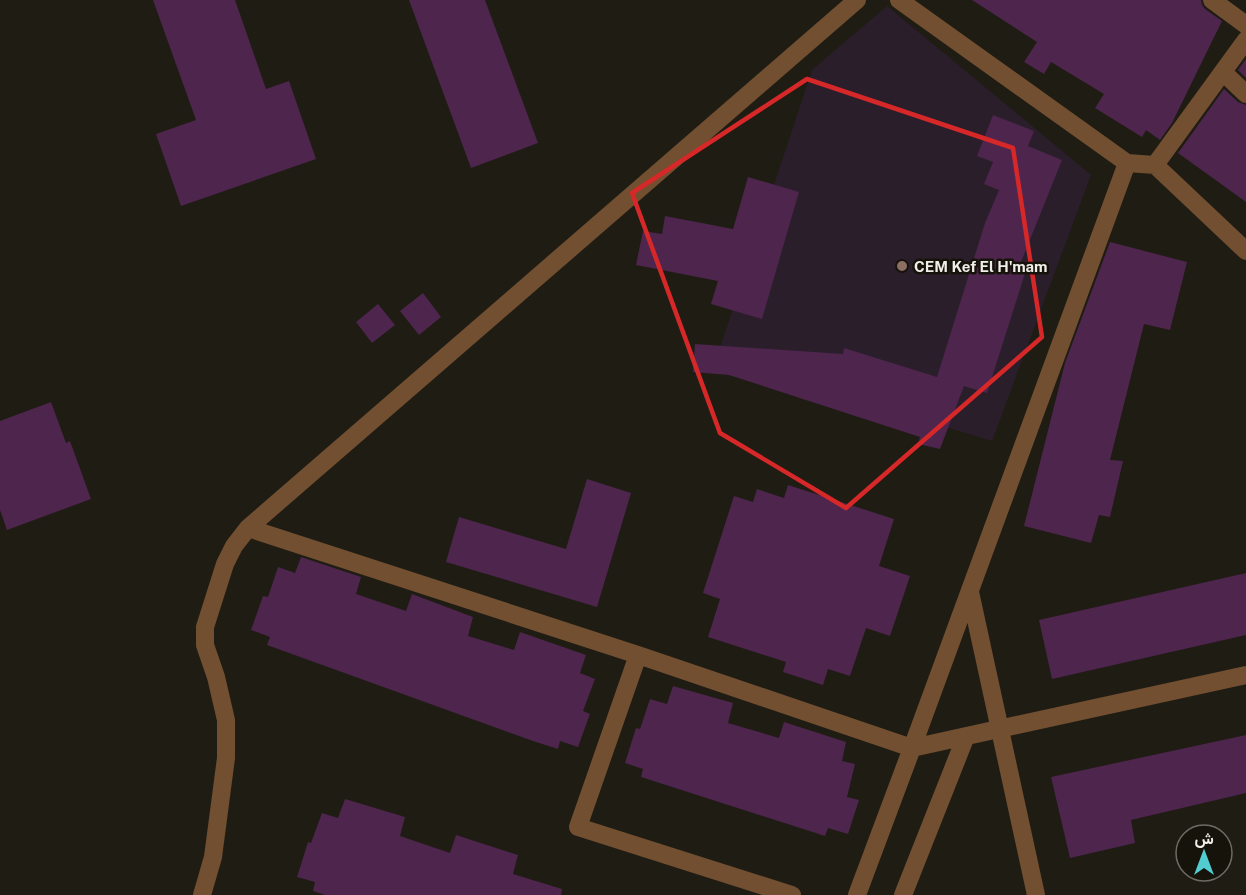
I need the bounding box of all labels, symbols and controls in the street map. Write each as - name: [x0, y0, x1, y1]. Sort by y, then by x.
- place label: CEM Kef El H'mam: [914, 258, 1048, 275]
- marker: CEM Kef El H'mam: [895, 259, 909, 273]
- north arrow: [1174, 823, 1234, 883]
- text: ش: [1194, 829, 1214, 848]

